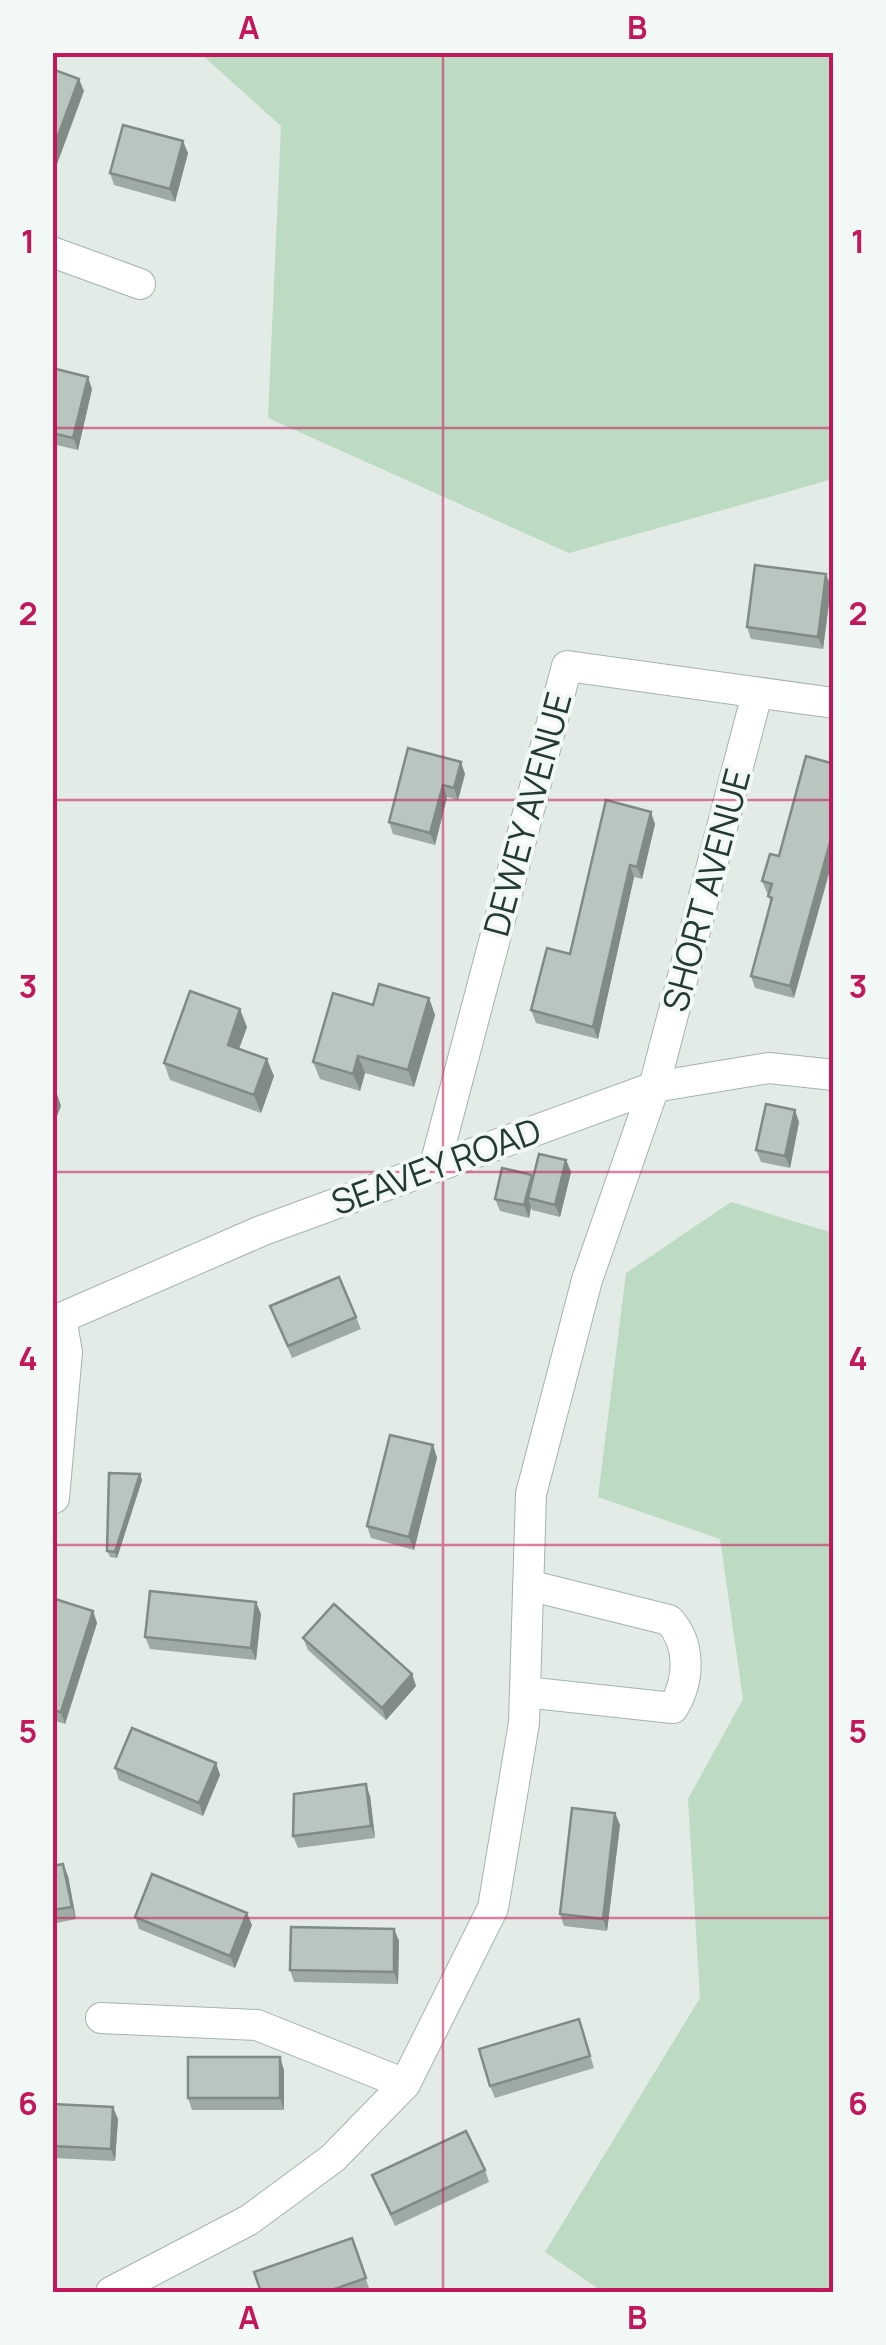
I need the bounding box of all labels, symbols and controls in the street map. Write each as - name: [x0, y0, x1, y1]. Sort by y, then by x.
- text: A: [238, 5, 260, 49]
- text: B: [627, 5, 647, 49]
- text: 1: [21, 219, 35, 263]
- text: 1: [851, 219, 865, 263]
- text: 2: [18, 591, 38, 635]
- text: 2: [848, 591, 868, 635]
- street label: DEWEY AVENUE: [471, 687, 583, 941]
- street label: SHORT AVENUE: [651, 764, 761, 1016]
- text: 3: [19, 964, 37, 1008]
- text: 3: [849, 964, 867, 1008]
- street label: SEAVEY ROAD: [325, 1106, 547, 1226]
- text: 4: [18, 1336, 38, 1380]
- text: 4: [848, 1336, 868, 1380]
- text: 5: [19, 1709, 37, 1753]
- text: 5: [849, 1709, 867, 1753]
- text: 6: [18, 2081, 38, 2125]
- text: 6: [848, 2081, 868, 2125]
- text: A: [238, 2295, 260, 2339]
- text: B: [627, 2295, 647, 2339]

